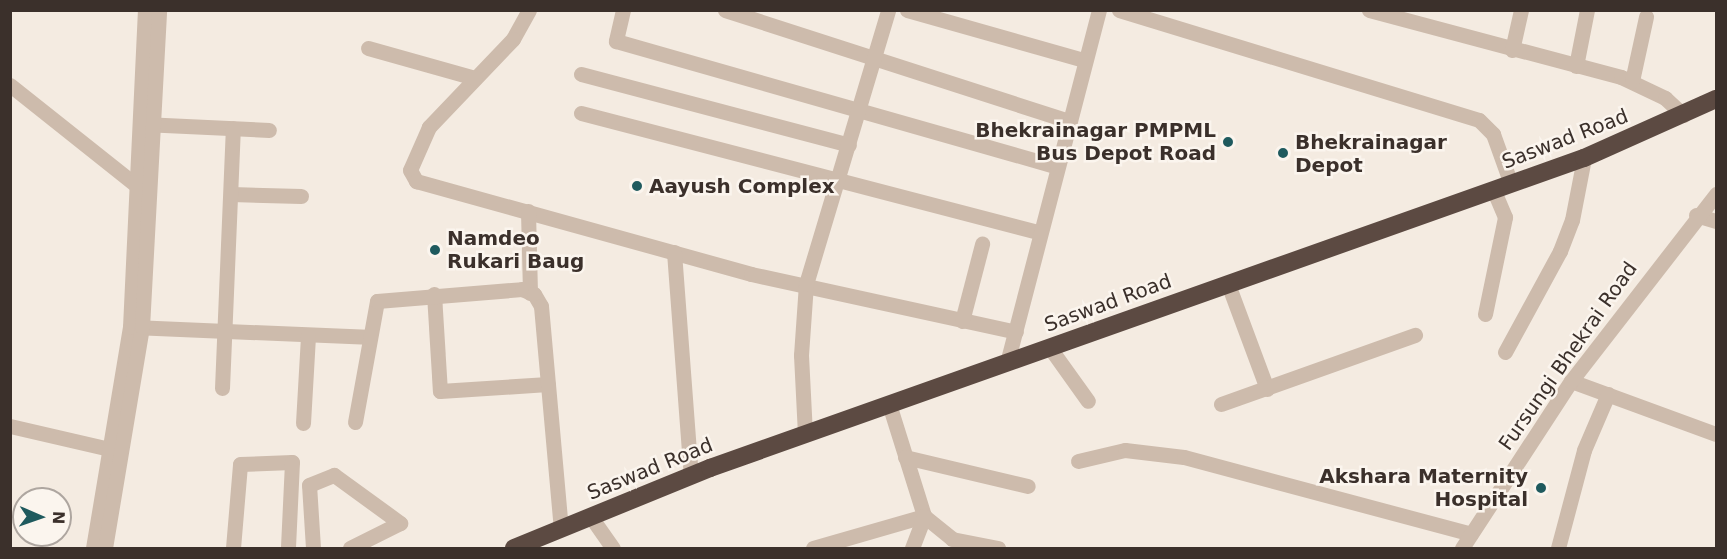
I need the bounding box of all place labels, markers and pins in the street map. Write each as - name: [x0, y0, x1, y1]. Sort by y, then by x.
- place label: Bhekrainagar PMPML Bus Depot Road: [975, 118, 1216, 165]
- place label: Bhekrainagar Depot: [1295, 130, 1447, 177]
- marker: Bhekrainagar PMPML Bus Depot Road: [1221, 135, 1235, 149]
- marker: Bhekrainagar Depot: [1276, 146, 1290, 160]
- place label: Aayush Complex: [649, 174, 835, 198]
- marker: Aayush Complex: [630, 179, 644, 193]
- place label: Namdeo Rukari Baug: [447, 226, 584, 273]
- marker: Namdeo Rukari Baug: [428, 243, 442, 257]
- place label: Akshara Maternity Hospital: [1319, 464, 1528, 511]
- marker: Akshara Maternity Hospital: [1532, 479, 1550, 497]

